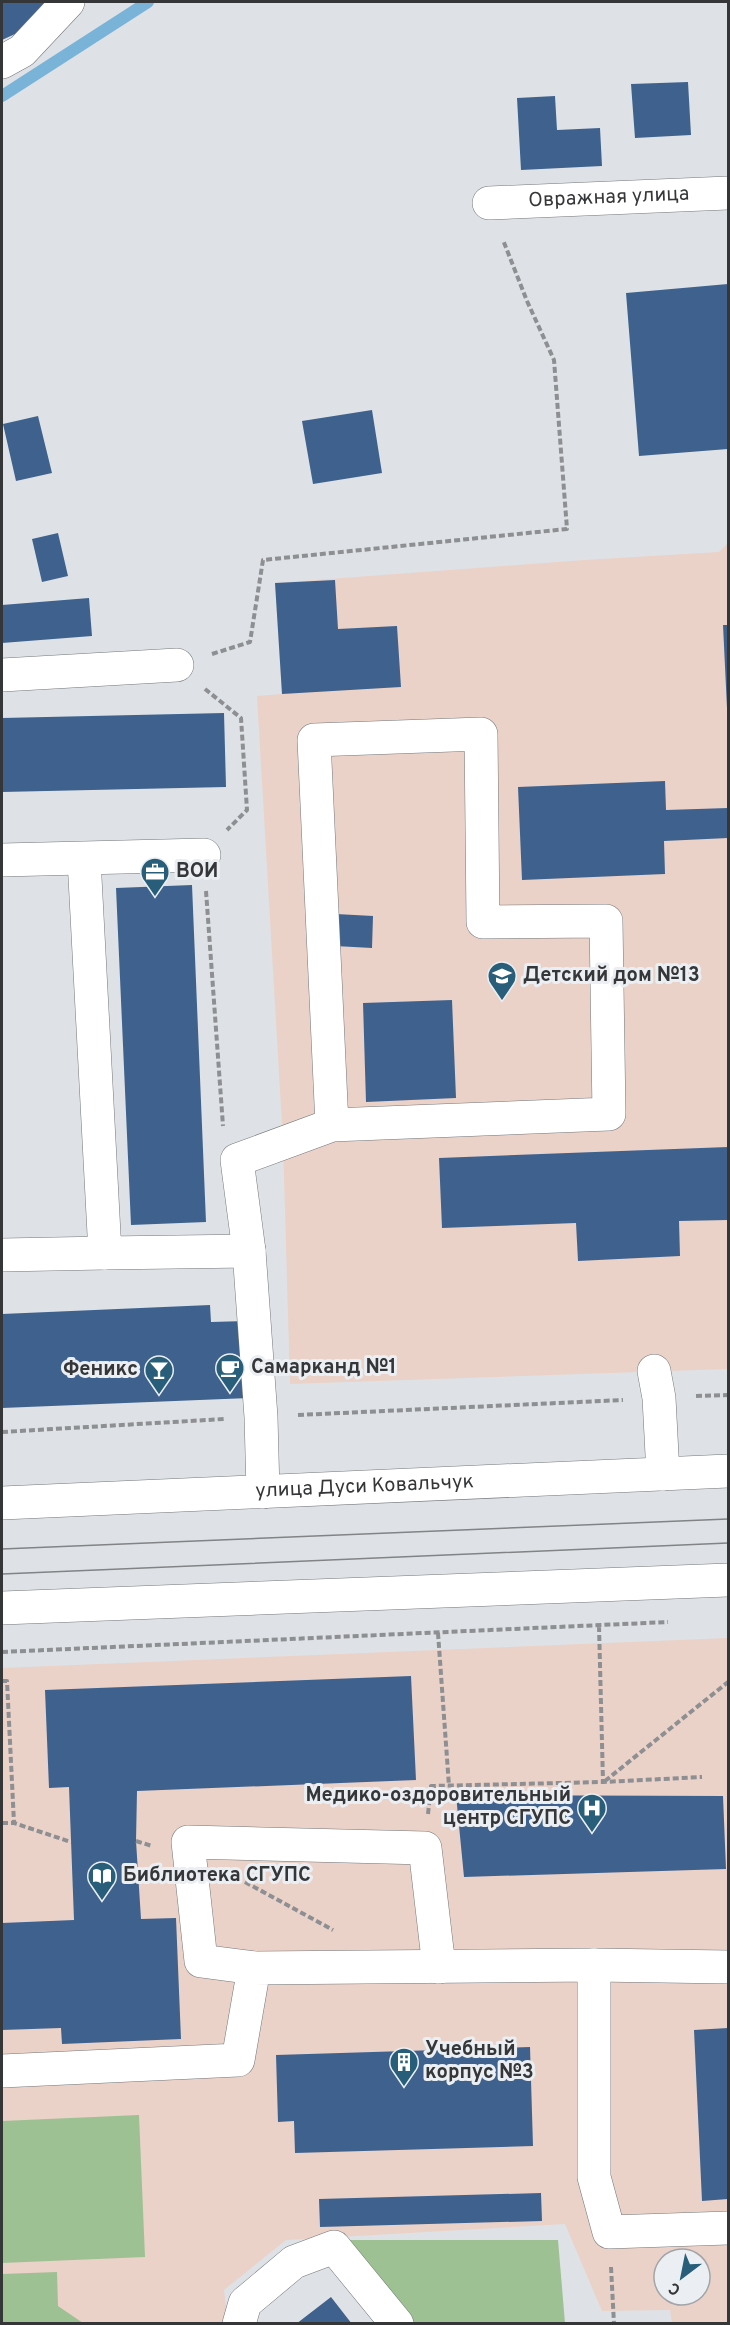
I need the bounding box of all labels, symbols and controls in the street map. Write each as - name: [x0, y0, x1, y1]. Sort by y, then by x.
- street label: Овражная улица: [528, 182, 690, 214]
- office icon: ВОИ: [139, 856, 171, 898]
- place label: ВОИ: [176, 859, 218, 885]
- school or university icon: Детский дом №13: [486, 960, 518, 1002]
- place label: Детский дом №13: [523, 963, 700, 989]
- cafe icon: Самарканд №1: [214, 1352, 246, 1394]
- bar icon: Феникс: [143, 1354, 175, 1396]
- place label: Самарканд №1: [251, 1355, 397, 1381]
- place label: Феникс: [63, 1357, 138, 1383]
- street label: улица Дуси Ковальчук: [255, 1469, 475, 1505]
- place label: Медико-оздоровительный центр СГУПС: [305, 1783, 571, 1832]
- hospital icon: Медико-оздоровительный центр СГУПС: [576, 1792, 608, 1834]
- library icon: Библиотека СГУПС: [86, 1860, 118, 1902]
- place label: Библиотека СГУПС: [123, 1863, 311, 1889]
- place label: Учебный корпус №3: [425, 2037, 534, 2086]
- building icon: Учебный корпус №3: [388, 2046, 420, 2088]
- north arrow: [652, 2247, 712, 2307]
- text: С: [665, 2277, 685, 2299]

